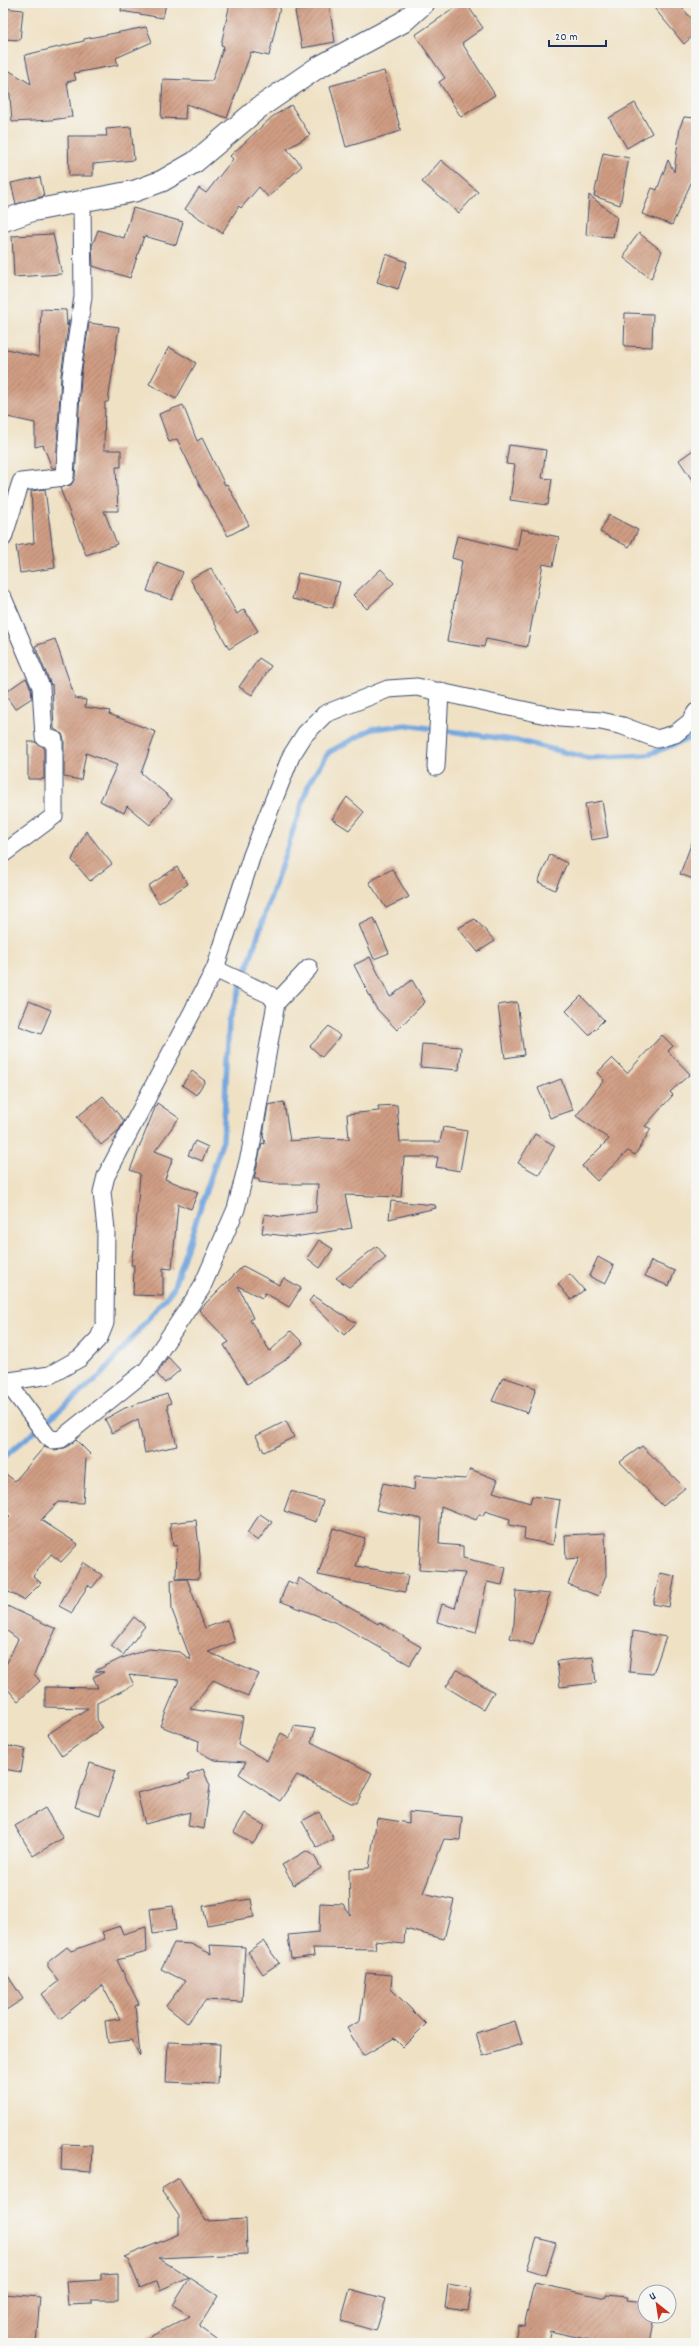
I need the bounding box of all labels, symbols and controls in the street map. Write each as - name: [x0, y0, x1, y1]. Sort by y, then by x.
- scale bar: [549, 22, 606, 48]
- text: 20 m: [555, 29, 578, 46]
- north arrow: [637, 2284, 677, 2324]
- text: U: [647, 2289, 659, 2305]

